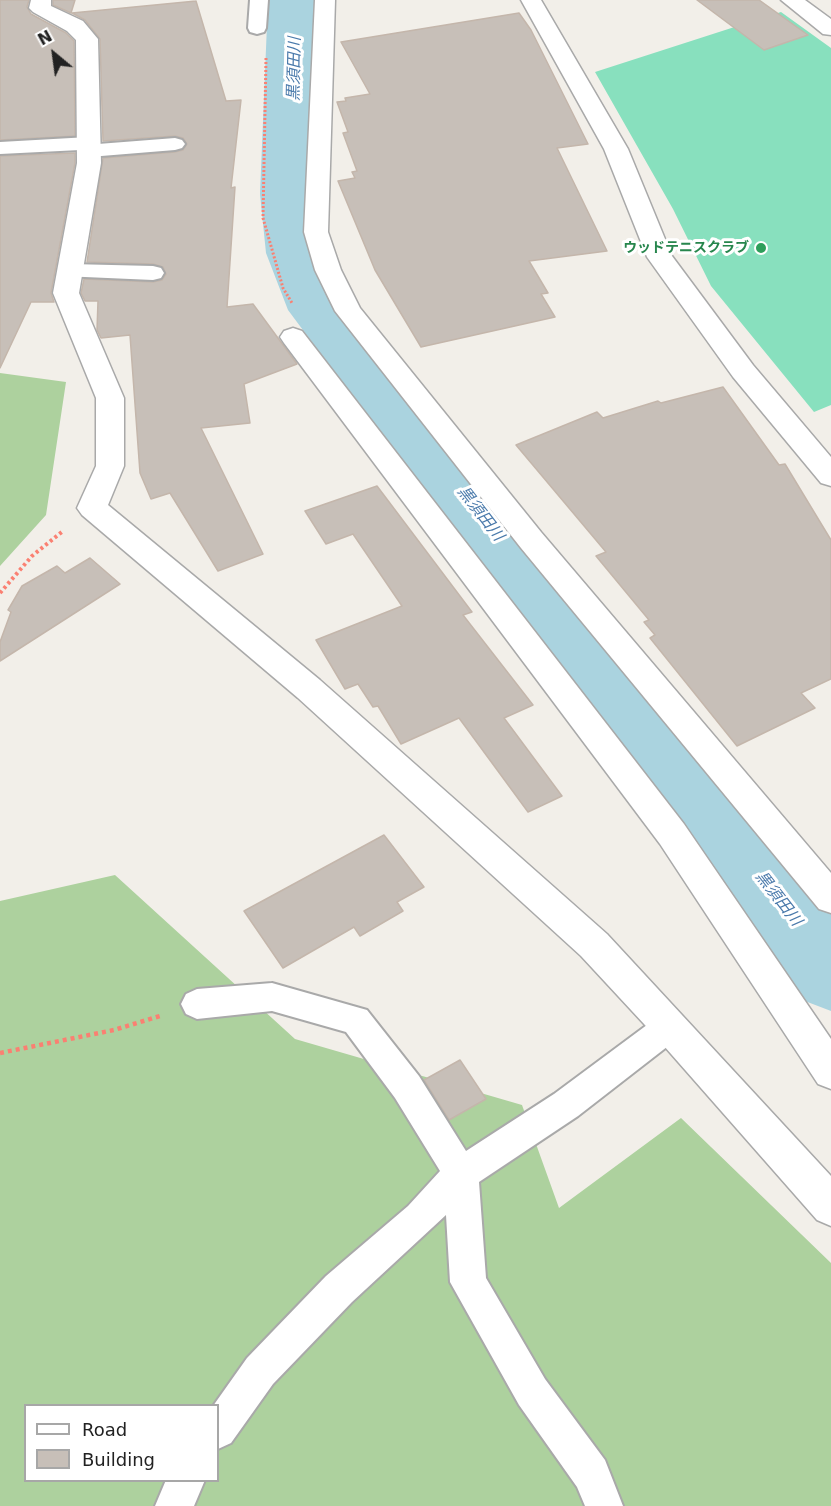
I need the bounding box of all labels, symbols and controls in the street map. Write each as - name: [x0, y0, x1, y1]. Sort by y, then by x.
- north arrow: [24, 24, 84, 84]
- text: N: [35, 26, 55, 49]
- water label: 黒須田川: [285, 37, 305, 101]
- place label: ウッドテニスクラブ: [623, 240, 749, 256]
- marker: ウッドテニスクラブ: [754, 241, 768, 255]
- water label: 黒須田川: [453, 483, 507, 545]
- water label: 黒須田川: [751, 868, 805, 930]
- legend: [24, 1404, 219, 1482]
- text: Road: [82, 1419, 127, 1440]
- text: Building: [82, 1449, 155, 1470]

